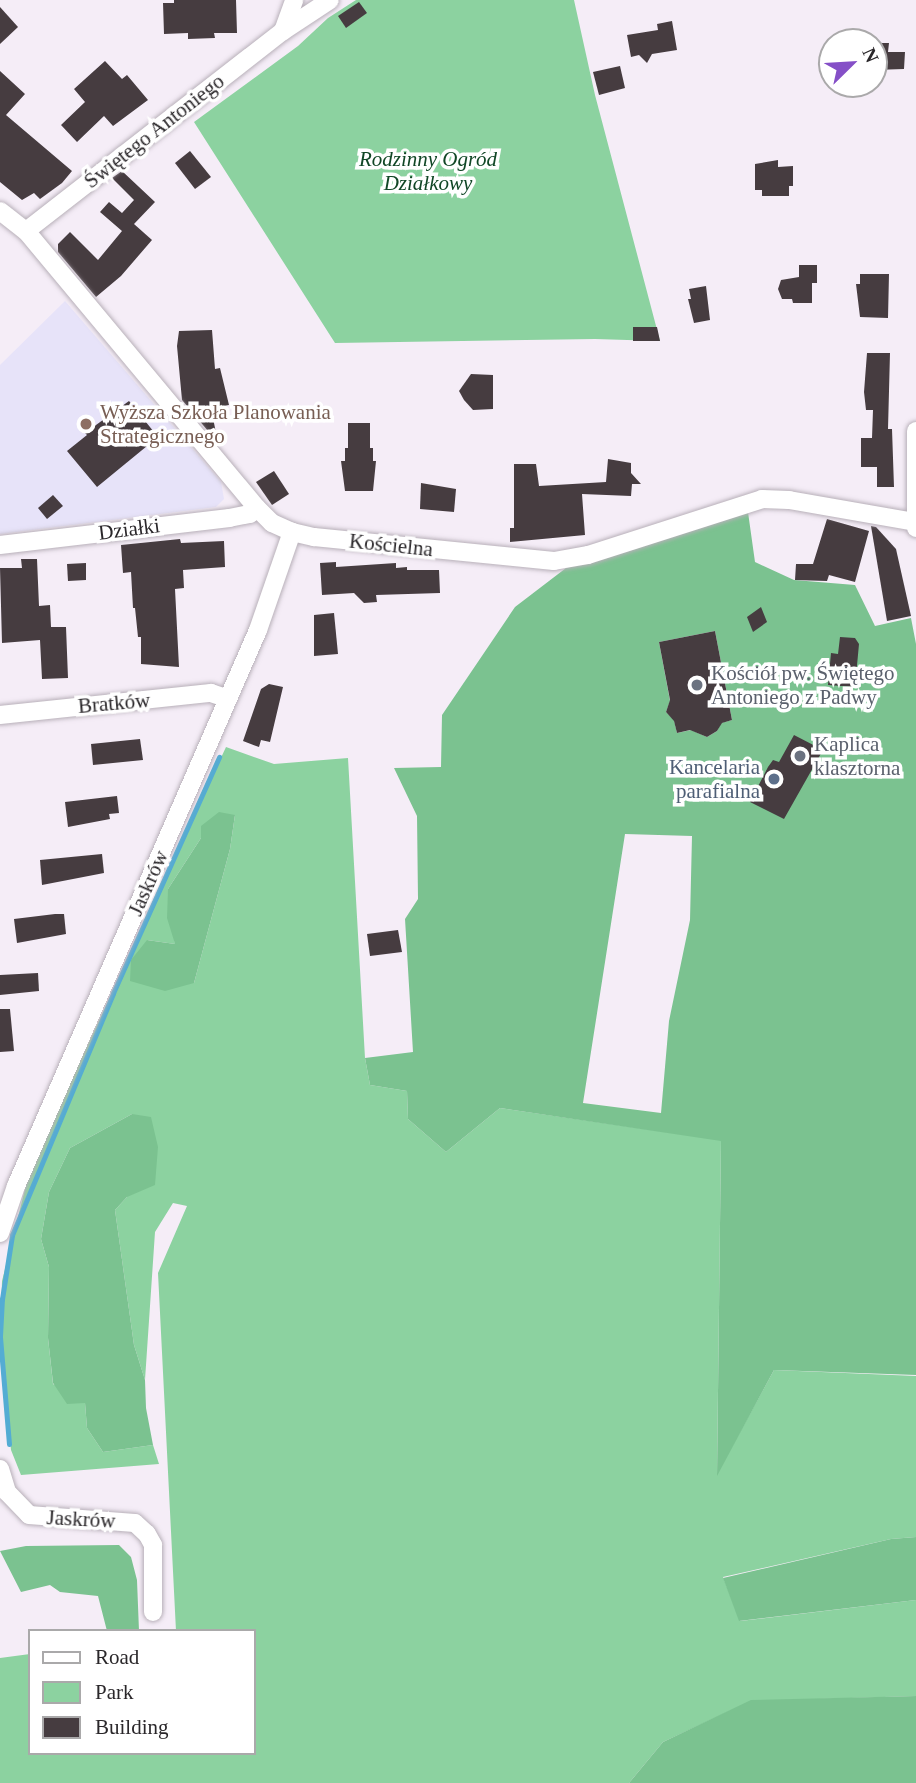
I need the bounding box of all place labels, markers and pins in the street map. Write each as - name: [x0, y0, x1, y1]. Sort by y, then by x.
- place label: Wyższa Szkoła Planowania Strategicznego: [100, 399, 331, 449]
- marker: Wyższa Szkoła Planowania Strategicznego: [78, 416, 94, 432]
- place label: Kościół pw. Świętego Antoniego z Padwy: [711, 660, 895, 710]
- marker: Kościół pw. Świętego Antoniego z Padwy: [689, 677, 705, 693]
- place label: Kaplica klasztorna: [814, 731, 900, 781]
- marker: Kaplica klasztorna: [792, 748, 808, 764]
- place label: Kancelaria parafialna: [669, 754, 760, 804]
- marker: Kancelaria parafialna: [766, 771, 782, 787]

